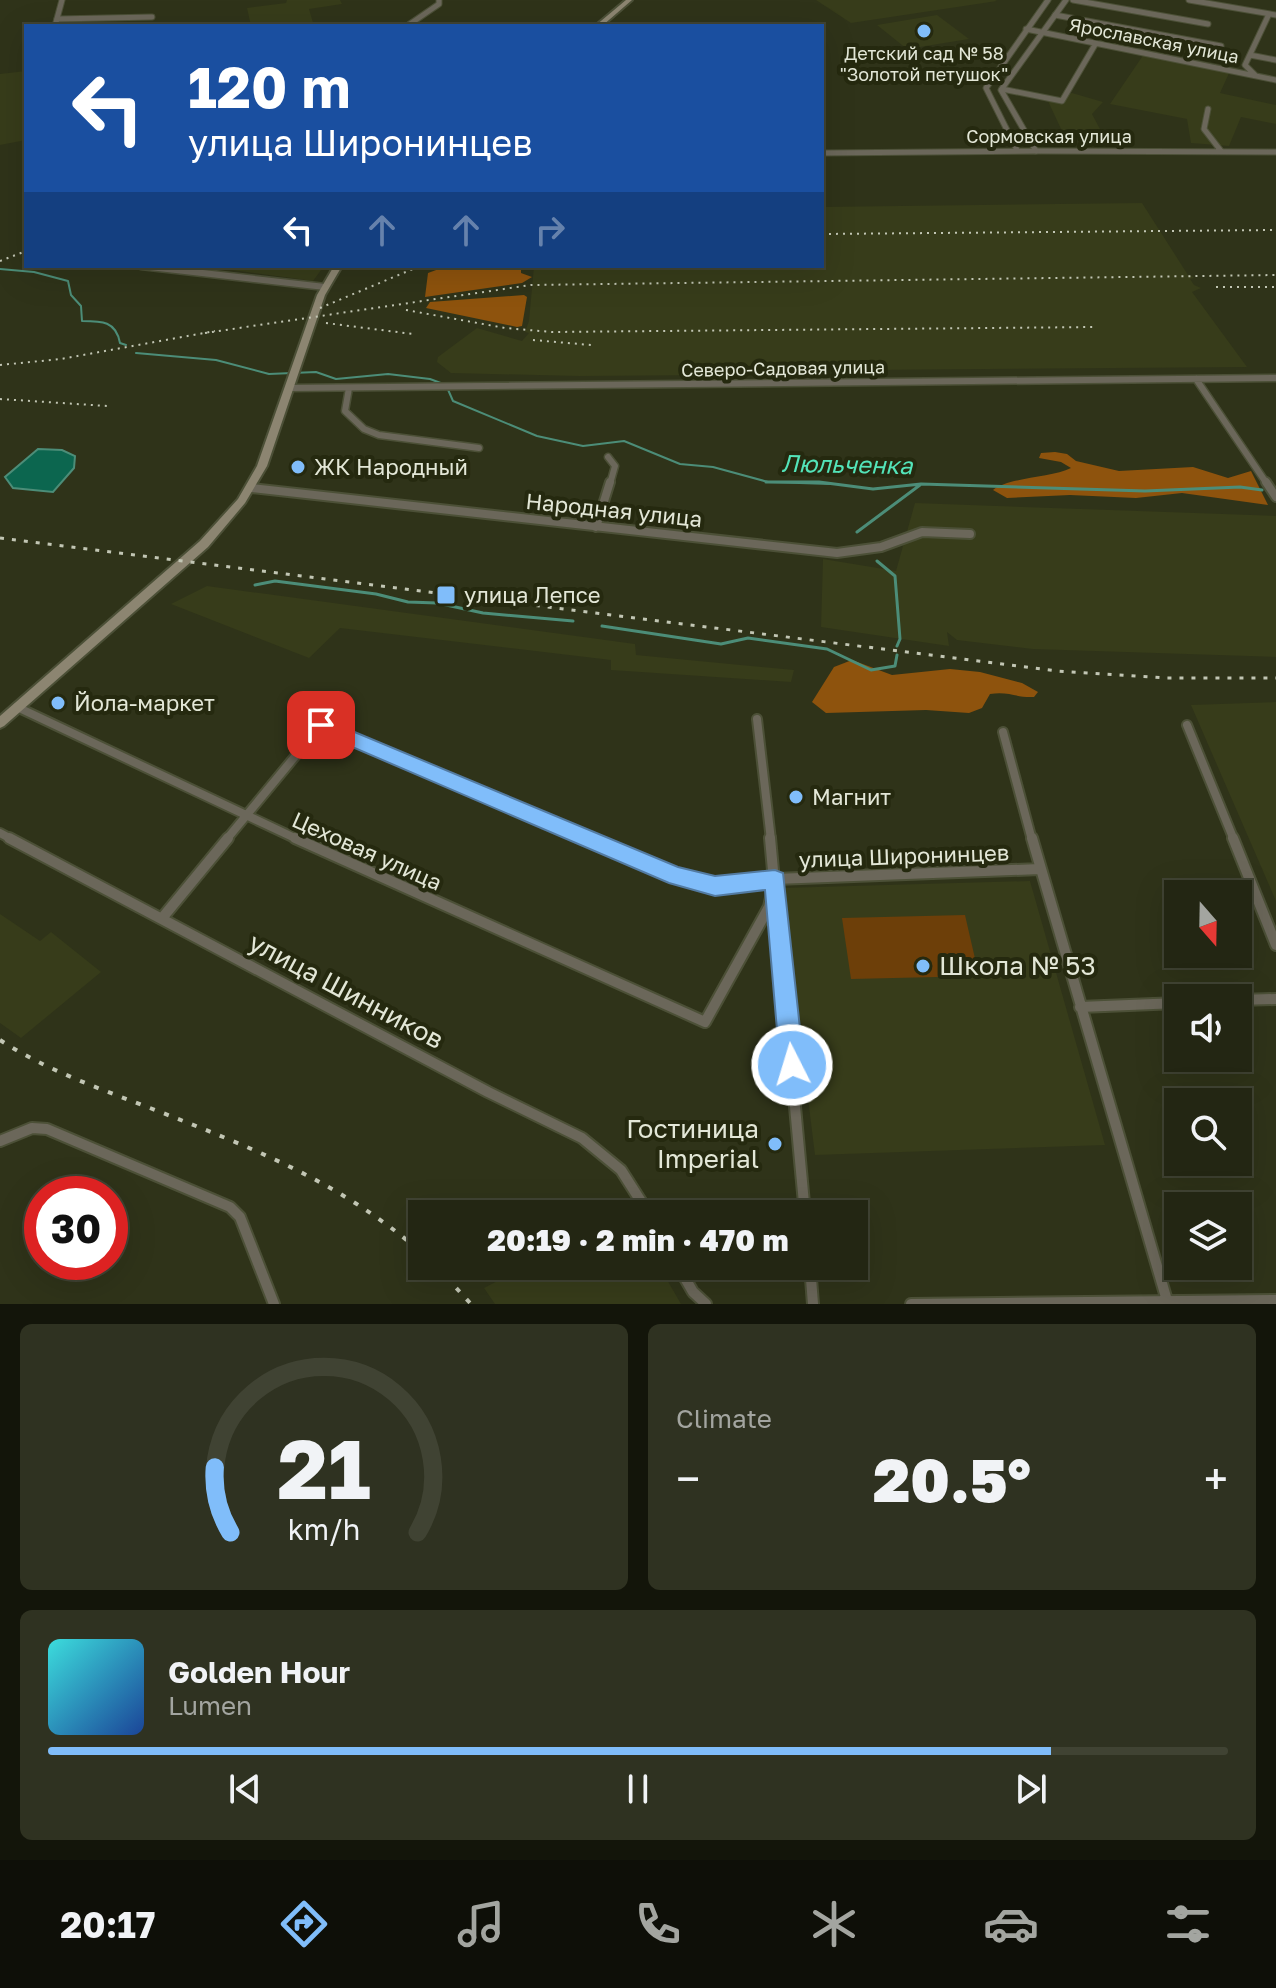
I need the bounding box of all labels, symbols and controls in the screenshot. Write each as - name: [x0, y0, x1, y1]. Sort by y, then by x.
- street label: Ярославская улица: [1067, 13, 1241, 67]
- marker: Детский сад № 58 "Золотой петушок": [915, 22, 933, 40]
- place label: Детский сад № 58 "Золотой петушок": [840, 42, 1008, 85]
- text: 120 m: [188, 53, 350, 120]
- icon: left: [56, 56, 160, 160]
- text: улица Широнинцев: [188, 121, 533, 164]
- street label: Сормовская улица: [966, 125, 1132, 147]
- icon: left: [276, 208, 320, 252]
- icon: ahead: [360, 208, 404, 252]
- icon: ahead: [444, 208, 488, 252]
- icon: right: [528, 208, 572, 252]
- street label: Северо-Садовая улица: [681, 355, 885, 381]
- water label: Люльченка: [781, 448, 914, 479]
- place label: ЖК Народный: [314, 453, 468, 480]
- marker: ЖК Народный: [289, 458, 307, 476]
- street label: Народная улица: [524, 487, 704, 532]
- place label: улица Лепсе: [464, 581, 600, 608]
- marker: улица Лепсе: [435, 584, 457, 606]
- place label: Йола-маркет: [74, 689, 215, 716]
- pin: [287, 691, 355, 759]
- marker: Йола-маркет: [49, 694, 67, 712]
- icon: arrive: [299, 703, 343, 747]
- place label: Магнит: [812, 783, 891, 810]
- marker: Магнит: [787, 788, 805, 806]
- street label: Цеховая улица: [288, 805, 446, 896]
- street label: улица Широнинцев: [798, 838, 1010, 873]
- north arrow: [1164, 880, 1252, 968]
- map controls: [1164, 880, 1252, 1280]
- street label: улица Шинников: [244, 926, 449, 1055]
- place label: Школа № 53: [939, 950, 1096, 981]
- marker: Школа № 53: [914, 957, 932, 975]
- button: sound: [1164, 984, 1252, 1072]
- position arrow: [750, 1023, 834, 1107]
- button: search: [1164, 1088, 1252, 1176]
- place label: Гостиница Imperial: [626, 1113, 759, 1174]
- marker: Гостиница Imperial: [766, 1135, 784, 1153]
- speed limit sign: 30: [24, 1176, 128, 1280]
- button: layers: [1164, 1192, 1252, 1280]
- text: 20:19 · 2 min · 470 m: [487, 1222, 789, 1258]
- text: Climate: [676, 1403, 772, 1434]
- text: 21: [277, 1417, 371, 1517]
- text: 20.5°: [873, 1443, 1031, 1515]
- text: −: [676, 1452, 700, 1505]
- text: +: [1204, 1452, 1228, 1505]
- text: km/h: [288, 1512, 360, 1546]
- text: Golden Hour: [168, 1654, 350, 1690]
- text: Lumen: [168, 1690, 252, 1721]
- icon: previous: [223, 1767, 267, 1811]
- icon: pause: [616, 1767, 660, 1811]
- icon: next: [1009, 1767, 1053, 1811]
- icon: directions: [276, 1896, 332, 1952]
- icon: music: [453, 1896, 509, 1952]
- icon: phone: [630, 1896, 686, 1952]
- icon: climate: [806, 1896, 862, 1952]
- icon: car: [983, 1896, 1039, 1952]
- icon: filters: [1160, 1896, 1216, 1952]
- text: 20:17: [60, 1903, 155, 1946]

